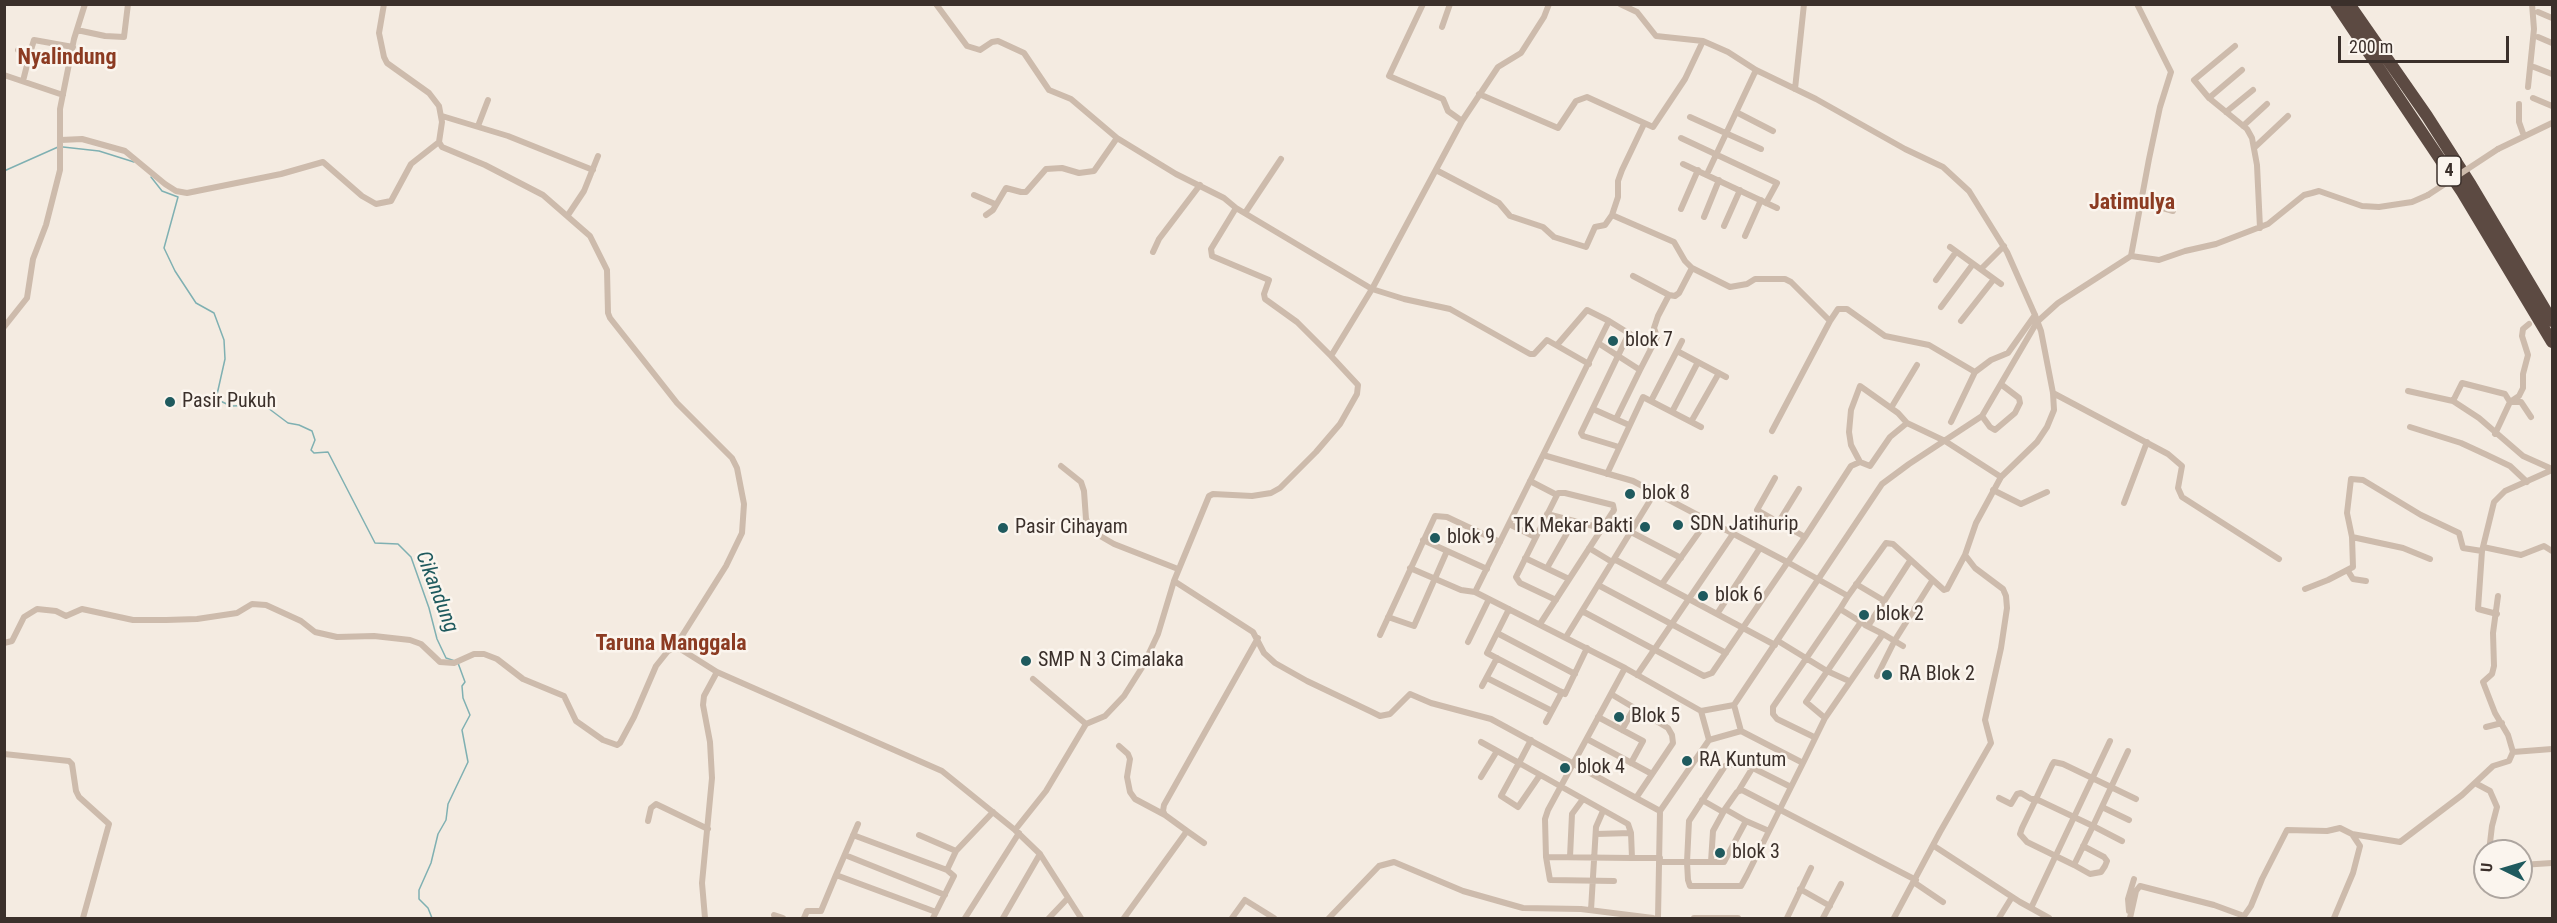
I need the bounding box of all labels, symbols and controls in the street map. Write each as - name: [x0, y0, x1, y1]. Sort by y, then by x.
- scale bar: [2341, 24, 2512, 62]
- text: 200 m: [2349, 36, 2393, 57]
- district label: Nyalindung: [17, 45, 117, 71]
- road number: 4: [2437, 156, 2461, 186]
- district label: Jatimulya: [2089, 190, 2175, 216]
- place label: blok 7: [1625, 329, 1673, 353]
- marker: blok 7: [1606, 334, 1620, 348]
- place label: Pasir Pukuh: [182, 390, 276, 414]
- marker: Pasir Pukuh: [163, 395, 177, 409]
- place label: blok 8: [1642, 482, 1690, 506]
- marker: blok 8: [1623, 487, 1637, 501]
- place label: SDN Jatihurip: [1690, 513, 1798, 537]
- place label: TK Mekar Bakti: [1513, 515, 1633, 539]
- place label: Pasir Cihayam: [1015, 516, 1128, 540]
- marker: SDN Jatihurip: [1671, 518, 1685, 532]
- marker: TK Mekar Bakti: [1638, 520, 1652, 534]
- marker: Pasir Cihayam: [996, 521, 1010, 535]
- place label: blok 9: [1447, 526, 1495, 550]
- marker: blok 9: [1428, 531, 1442, 545]
- water label: Cikandung: [409, 548, 463, 636]
- place label: blok 6: [1715, 584, 1763, 608]
- marker: blok 6: [1696, 589, 1710, 603]
- place label: blok 2: [1876, 603, 1924, 627]
- marker: blok 2: [1857, 608, 1871, 622]
- district label: Taruna Manggala: [595, 631, 747, 657]
- place label: SMP N 3 Cimalaka: [1038, 649, 1184, 673]
- marker: SMP N 3 Cimalaka: [1019, 654, 1033, 668]
- place label: RA Blok 2: [1899, 663, 1975, 687]
- marker: RA Blok 2: [1880, 668, 1894, 682]
- place label: Blok 5: [1631, 705, 1680, 729]
- marker: Blok 5: [1612, 710, 1626, 724]
- place label: RA Kuntum: [1699, 749, 1786, 773]
- marker: RA Kuntum: [1680, 754, 1694, 768]
- place label: blok 4: [1577, 756, 1625, 780]
- marker: blok 4: [1558, 761, 1572, 775]
- north arrow: [2473, 839, 2533, 899]
- place label: blok 3: [1732, 841, 1780, 865]
- marker: blok 3: [1713, 846, 1727, 860]
- text: U: [2477, 862, 2496, 873]

